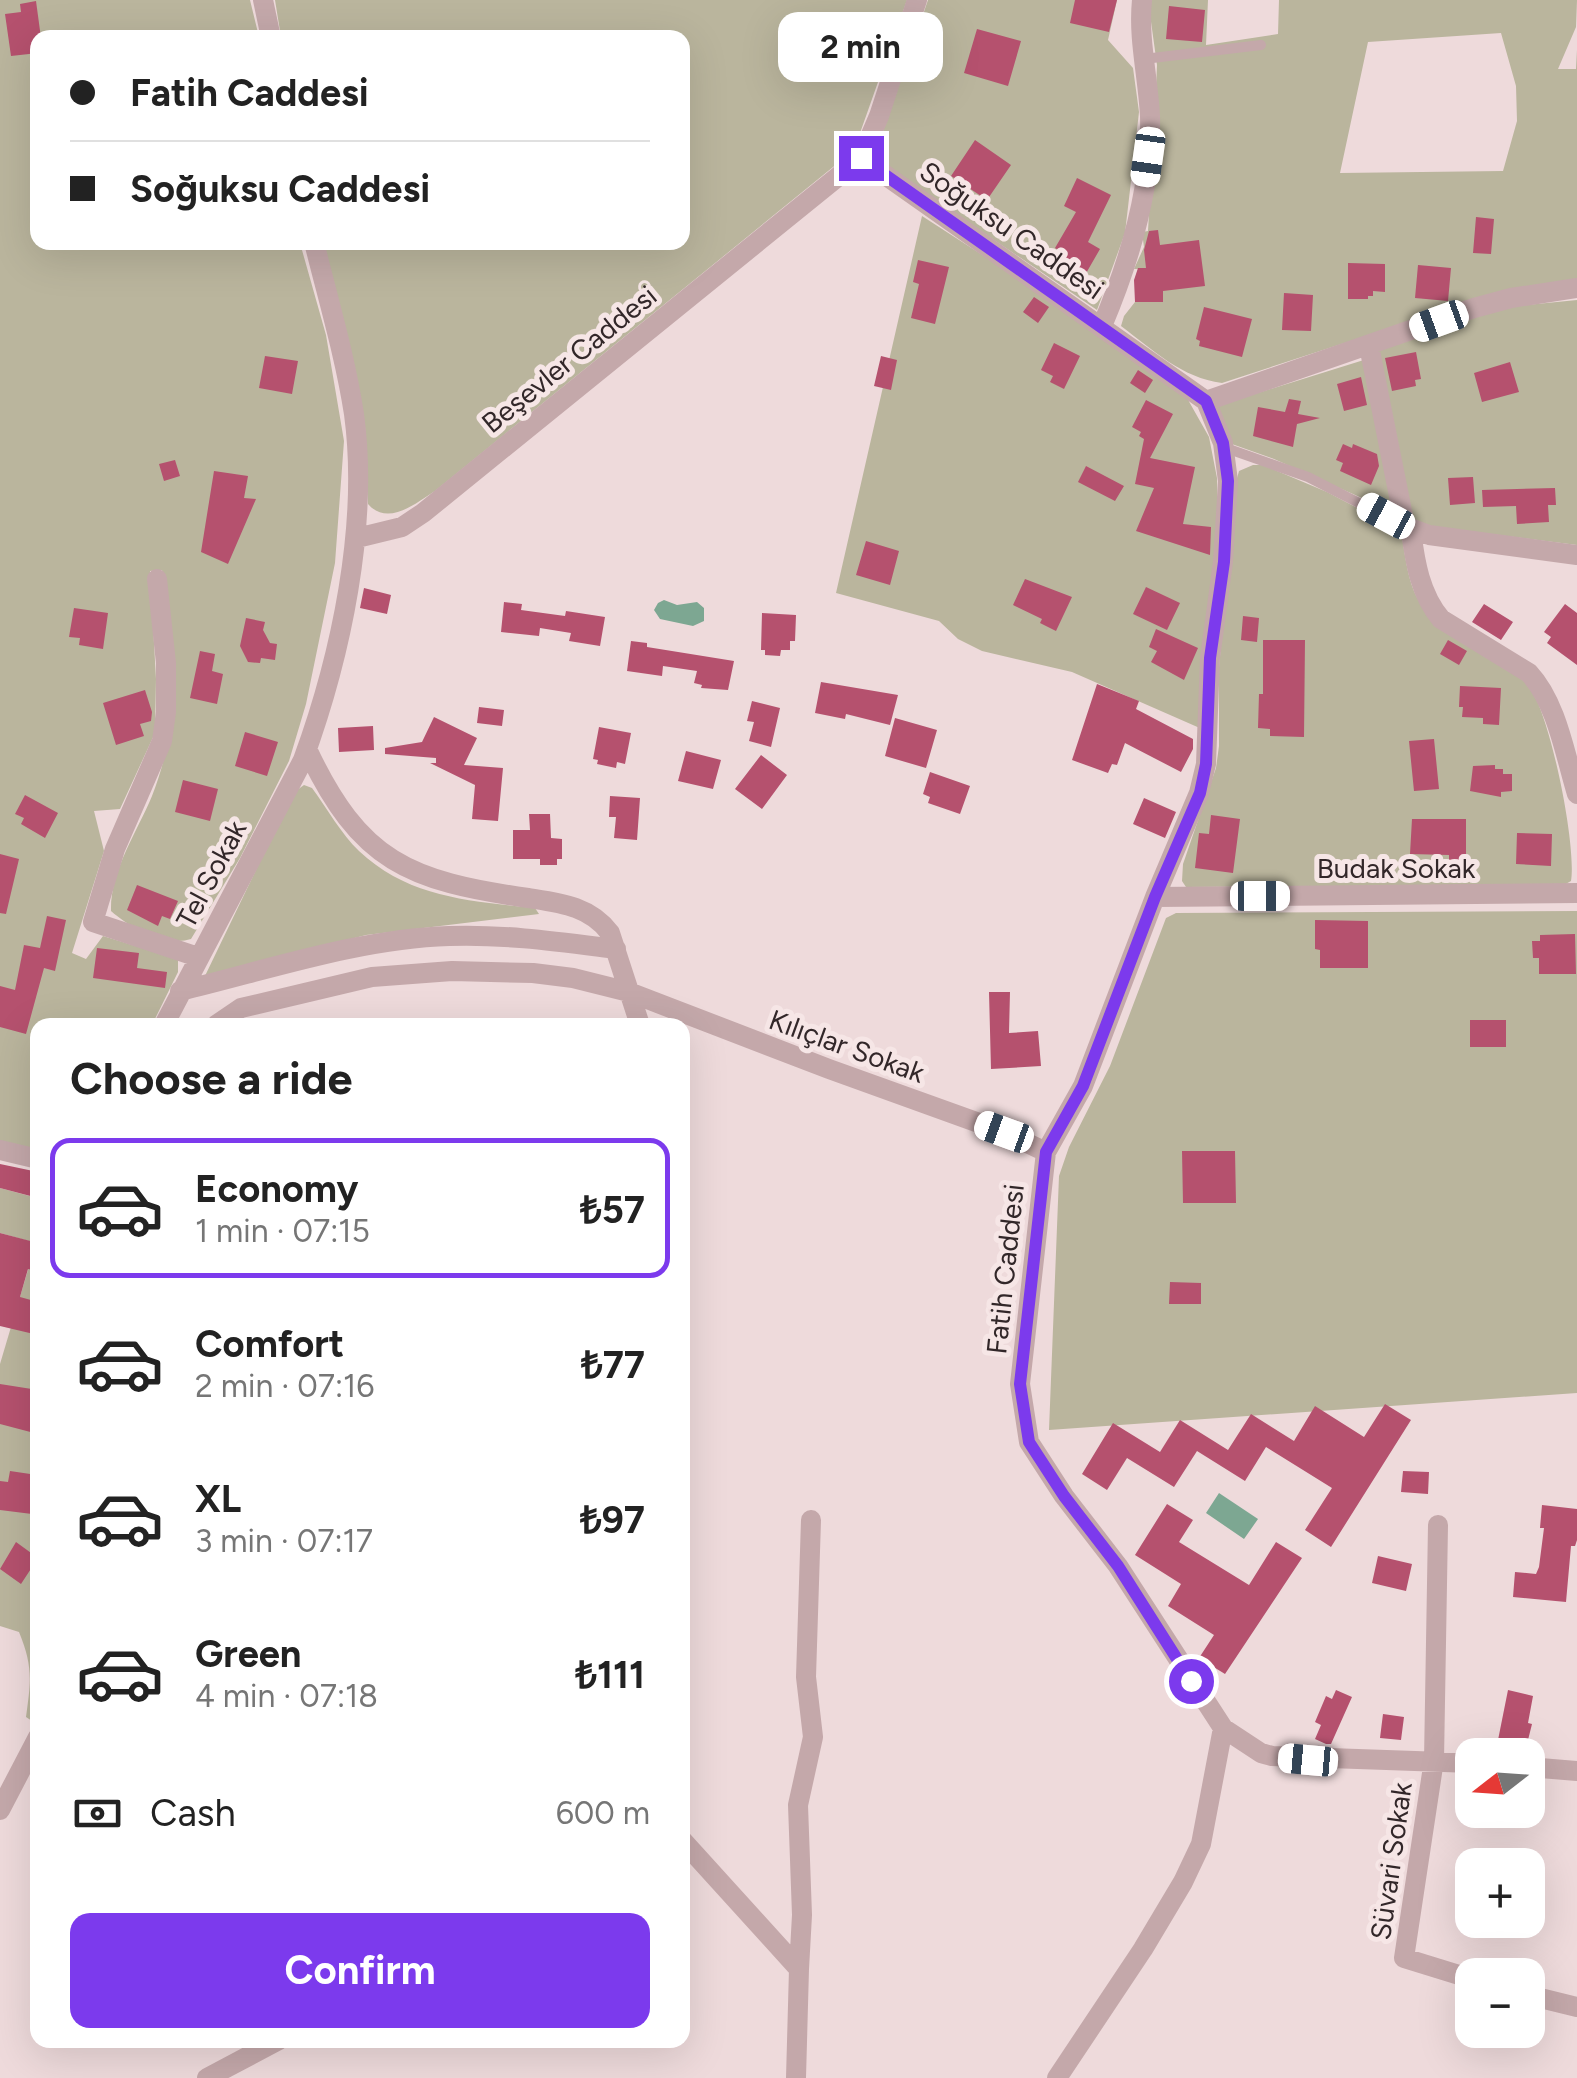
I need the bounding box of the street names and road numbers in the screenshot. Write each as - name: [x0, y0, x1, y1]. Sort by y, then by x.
- street label: Soğuksu Caddesi: [913, 154, 1111, 306]
- street label: Beşevler Caddesi: [475, 278, 663, 440]
- street label: Tel Sokak: [169, 814, 254, 933]
- street label: Budak Sokak: [1317, 851, 1476, 885]
- street label: Kılıçlar Sokak: [765, 1002, 930, 1090]
- street label: Fatih Caddesi: [979, 1182, 1031, 1356]
- street label: Süvari Sokak: [1363, 1780, 1419, 1942]

